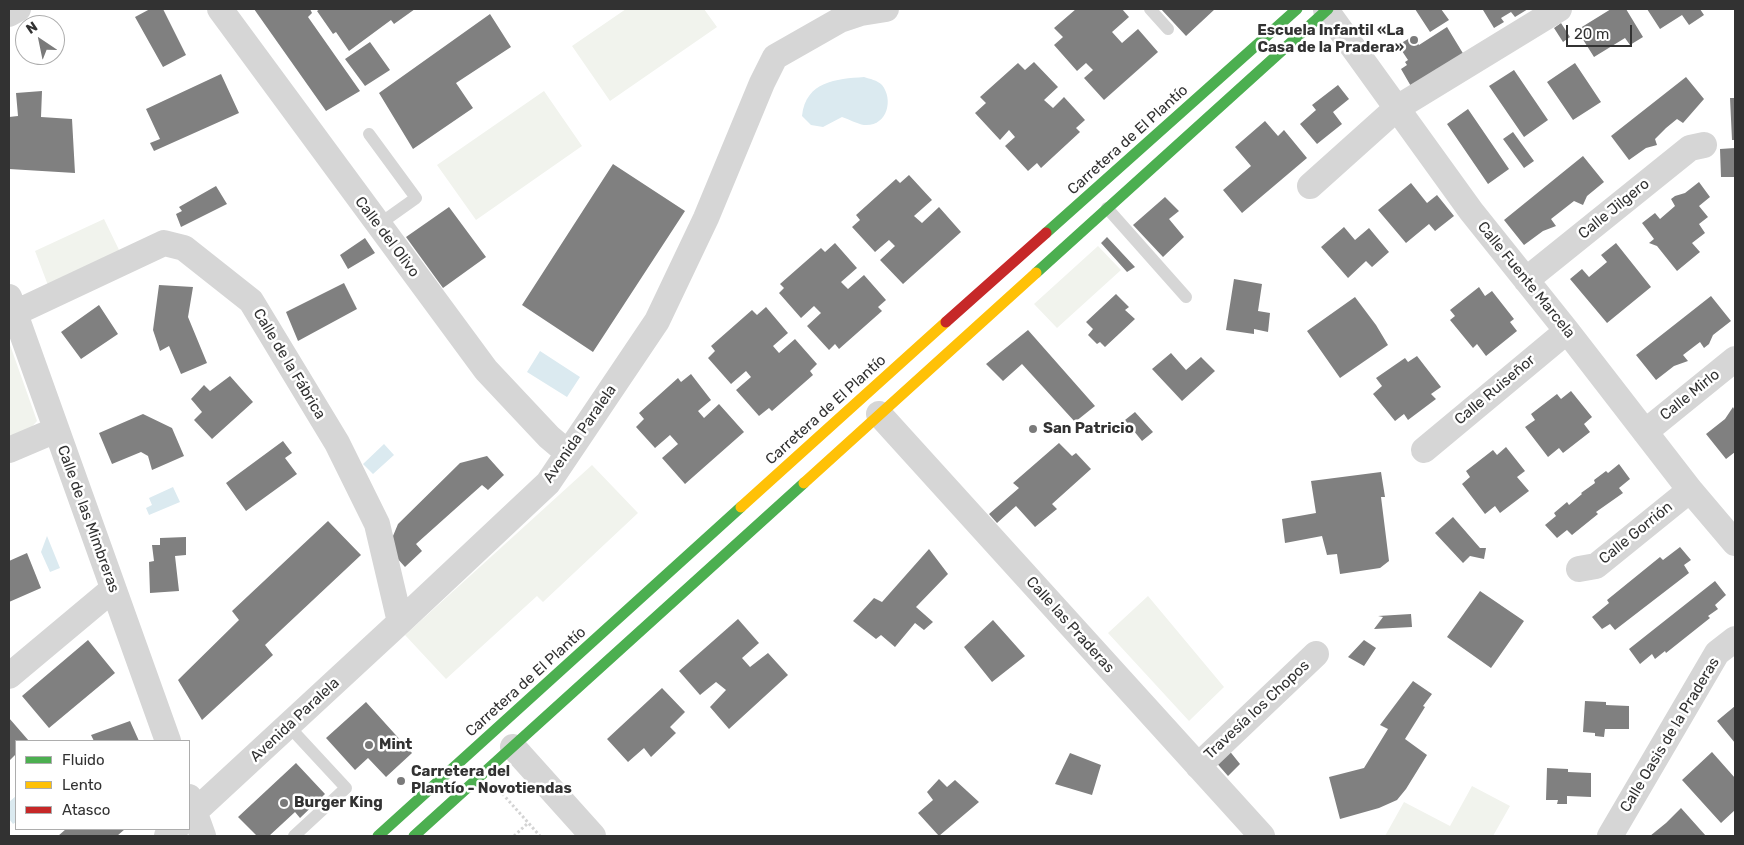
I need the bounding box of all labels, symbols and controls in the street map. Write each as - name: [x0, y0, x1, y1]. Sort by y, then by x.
- north arrow: [15, 15, 65, 65]
- scale bar: [1569, 15, 1635, 47]
- text: N: [23, 18, 41, 38]
- place label: Escuela Infantil «La Casa de la Pradera»: [1257, 22, 1404, 57]
- text: 20 m: [1574, 25, 1609, 43]
- marker: Escuela Infantil «La Casa de la Pradera»: [1408, 34, 1420, 46]
- street label: Carretera de El Plantío: [1064, 81, 1192, 199]
- street label: Calle Jilgero: [1575, 175, 1653, 243]
- street label: Calle del Olivo: [351, 193, 423, 281]
- street label: Calle Fuente Marcela: [1473, 218, 1579, 342]
- street label: Calle de la Fábrica: [249, 306, 329, 422]
- street label: Carretera de El Plantío: [762, 351, 890, 469]
- street label: Calle Ruiseñor: [1451, 351, 1539, 429]
- street label: Calle Mirlo: [1657, 366, 1723, 424]
- street label: Avenida Paralela: [540, 382, 620, 486]
- place label: San Patricio: [1043, 420, 1134, 438]
- marker: San Patricio: [1027, 423, 1039, 435]
- street label: Calle de las Mimbreras: [53, 443, 123, 595]
- street label: Calle Gorrión: [1596, 498, 1676, 568]
- street label: Calle las Praderas: [1022, 573, 1118, 677]
- street label: Carretera de El Plantío: [462, 623, 590, 741]
- street label: Calle Oasis de la Praderas: [1617, 654, 1723, 816]
- street label: Travesía los Chopos: [1201, 657, 1313, 763]
- street label: Avenida Paralela: [247, 674, 343, 766]
- place label: Mint: [379, 736, 412, 754]
- marker: Mint: [363, 739, 375, 751]
- legend: [15, 740, 190, 830]
- text: Fluido: [62, 751, 105, 769]
- place label: Carretera del Plantío - Novotiendas: [411, 763, 572, 798]
- marker: Carretera del Plantío - Novotiendas: [395, 775, 407, 787]
- text: Lento: [62, 776, 102, 794]
- place label: Burger King: [294, 794, 383, 812]
- marker: Burger King: [278, 797, 290, 809]
- text: Atasco: [62, 801, 110, 819]

